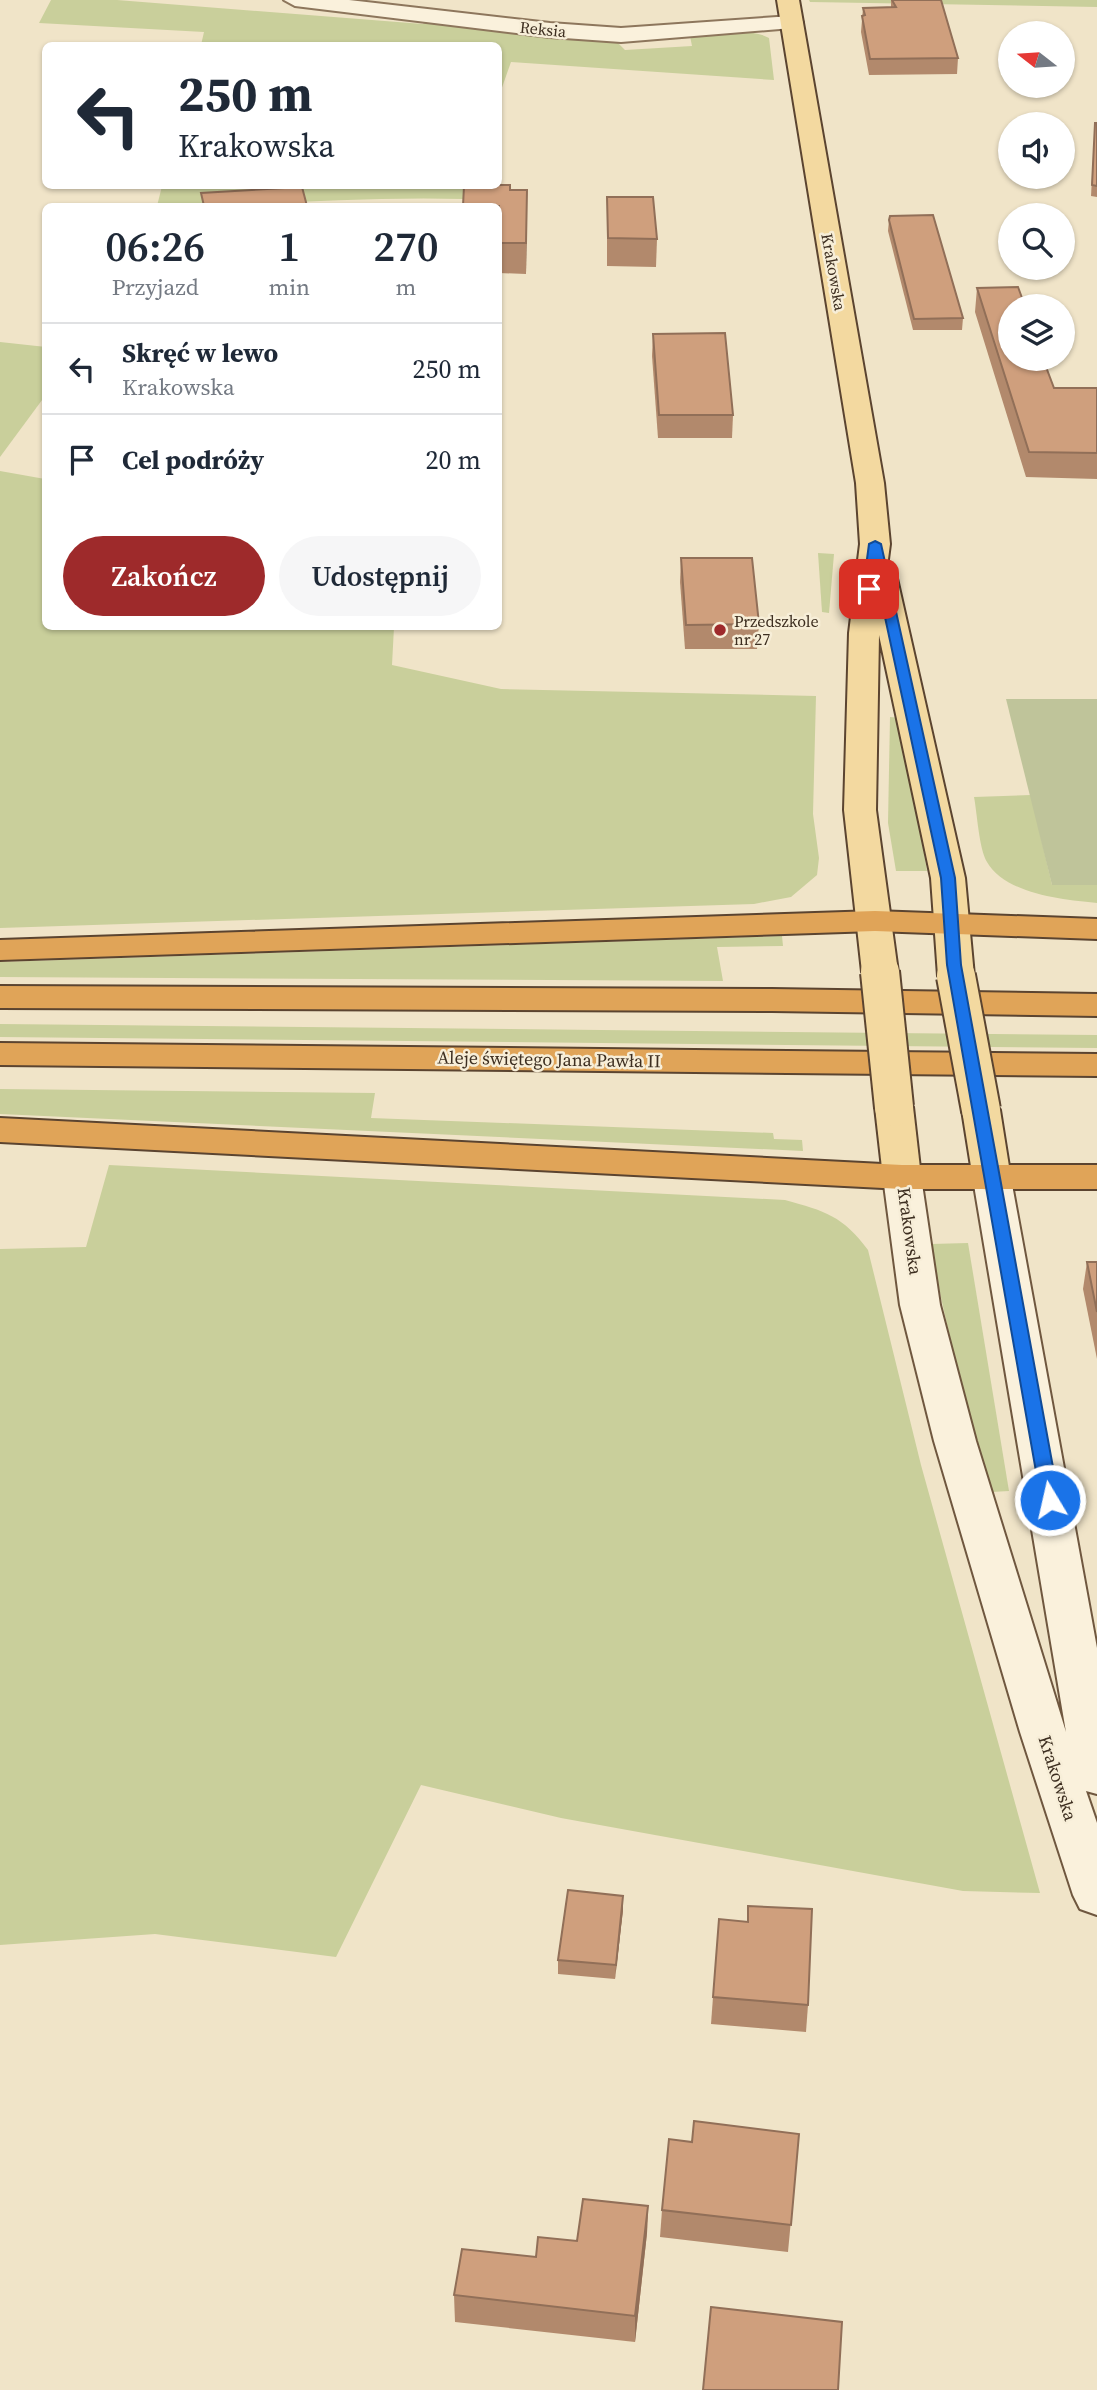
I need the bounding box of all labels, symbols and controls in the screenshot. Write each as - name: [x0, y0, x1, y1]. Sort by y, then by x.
- street label: Reksia: [519, 16, 568, 42]
- north arrow: [998, 21, 1074, 98]
- map controls: [998, 21, 1075, 371]
- text: 250 m: [178, 60, 313, 127]
- icon: left: [63, 70, 154, 161]
- button: sound: [998, 112, 1075, 189]
- text: Krakowska: [178, 124, 335, 168]
- button: search: [998, 203, 1075, 280]
- text: 06:26: [105, 217, 205, 275]
- text: 1: [278, 217, 300, 275]
- text: 270: [373, 217, 439, 275]
- street label: Krakowska: [816, 231, 852, 313]
- text: Przyjazd: [112, 271, 199, 303]
- text: min: [268, 271, 310, 303]
- text: m: [396, 271, 416, 303]
- button: layers: [998, 294, 1075, 371]
- text: Skręć w lewo: [122, 335, 278, 371]
- icon: left: [63, 350, 101, 388]
- text: 250 m: [413, 351, 481, 387]
- text: Krakowska: [122, 371, 235, 403]
- icon: arrive: [63, 441, 101, 479]
- text: Cel podróży: [122, 442, 264, 478]
- text: 20 m: [426, 442, 481, 478]
- button: Zakończ: [63, 536, 265, 616]
- button: Udostępnij: [279, 536, 481, 616]
- pin: [839, 559, 899, 619]
- icon: arrive: [850, 570, 888, 608]
- place label: Przedszkole nr 27: [734, 610, 819, 650]
- marker: Przedszkole nr 27: [712, 622, 728, 638]
- street label: Aleje świętego Jana Pawła II: [437, 1045, 661, 1073]
- street label: Krakowska: [891, 1186, 929, 1277]
- position arrow: [1013, 1463, 1087, 1537]
- street label: Krakowska: [1032, 1732, 1084, 1825]

